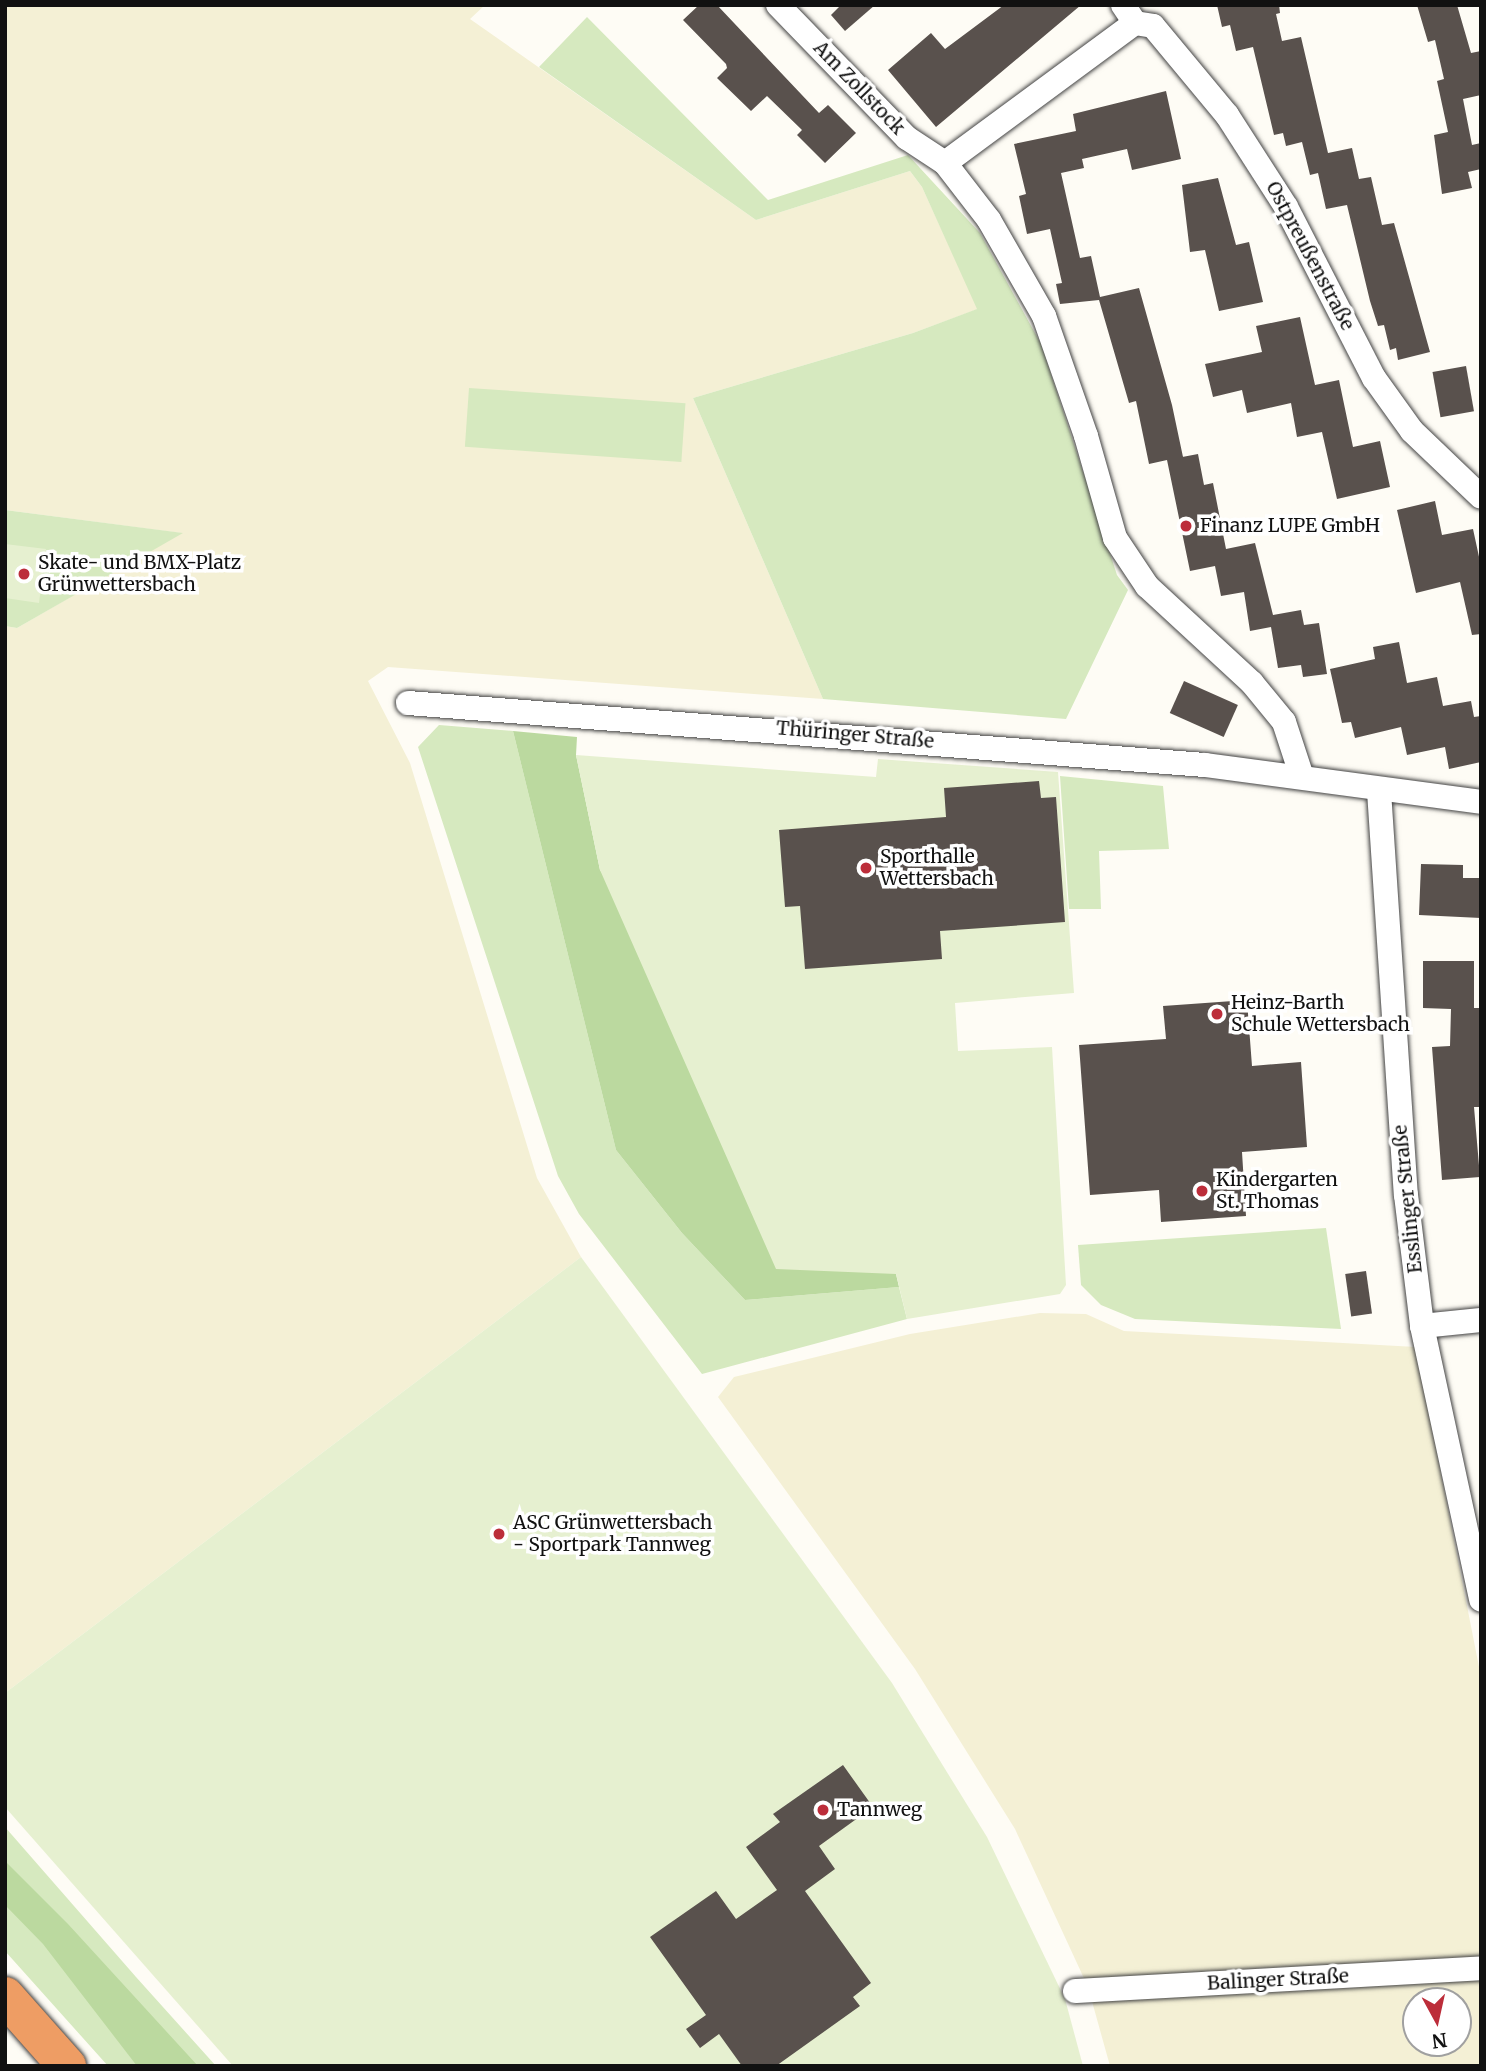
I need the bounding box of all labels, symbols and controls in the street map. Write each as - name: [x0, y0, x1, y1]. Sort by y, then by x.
- street label: Am Zollstock: [809, 37, 909, 139]
- street label: Ostpreußenstraße: [1261, 178, 1359, 334]
- place label: Finanz LUPE GmbH: [1200, 515, 1380, 537]
- marker: Finanz LUPE GmbH: [1178, 518, 1194, 534]
- place label: Skate- und BMX-Platz Grünwettersbach: [38, 552, 241, 596]
- marker: Skate- und BMX-Platz Grünwettersbach: [16, 566, 32, 582]
- street label: Thüringer Straße: [775, 717, 935, 753]
- place label: Sporthalle Wettersbach: [880, 846, 994, 890]
- marker: Sporthalle Wettersbach: [858, 860, 874, 876]
- place label: Heinz-Barth Schule Wettersbach: [1231, 992, 1410, 1036]
- marker: Heinz-Barth Schule Wettersbach: [1209, 1006, 1225, 1022]
- street label: Esslinger Straße: [1389, 1124, 1427, 1274]
- place label: Kindergarten St. Thomas: [1216, 1169, 1338, 1213]
- marker: Kindergarten St. Thomas: [1194, 1183, 1210, 1199]
- place label: ASC Grünwettersbach - Sportpark Tannweg: [513, 1512, 712, 1556]
- marker: ASC Grünwettersbach - Sportpark Tannweg: [491, 1526, 507, 1542]
- place label: Tannweg: [837, 1799, 922, 1821]
- marker: Tannweg: [815, 1802, 831, 1818]
- street label: Balinger Straße: [1207, 1965, 1349, 1995]
- north arrow: [1402, 1987, 1472, 2057]
- text: N: [1431, 2028, 1449, 2054]

